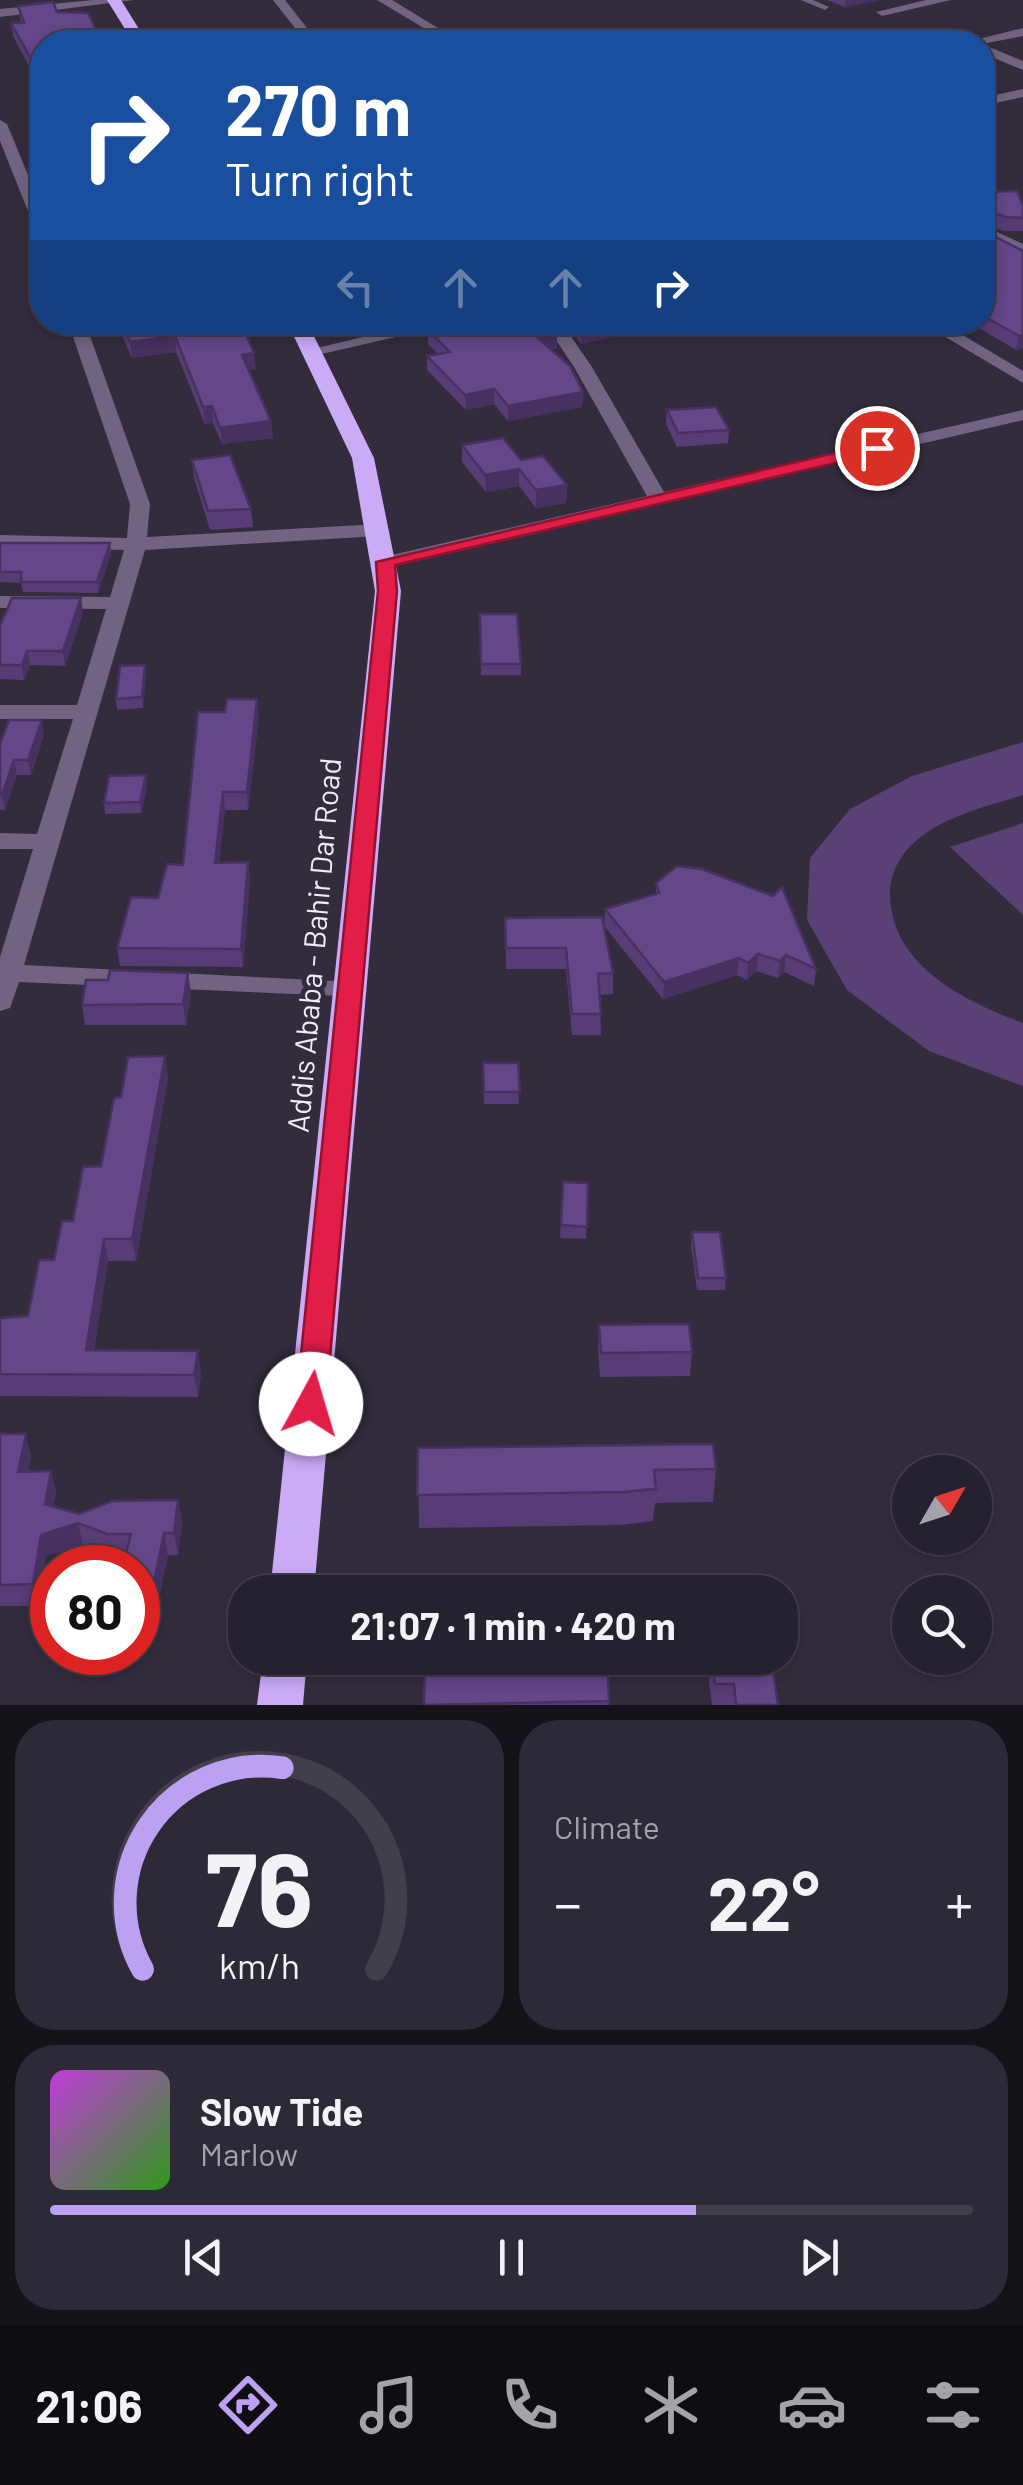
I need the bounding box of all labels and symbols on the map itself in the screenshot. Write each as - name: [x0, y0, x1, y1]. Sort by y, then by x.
- pin: [835, 406, 920, 491]
- street label: Addis Ababa - Bahir Dar Road: [279, 756, 347, 1134]
- position arrow: [259, 1352, 363, 1456]
- north arrow: [892, 1455, 992, 1555]
- speed limit sign: 80: [30, 1545, 160, 1675]

